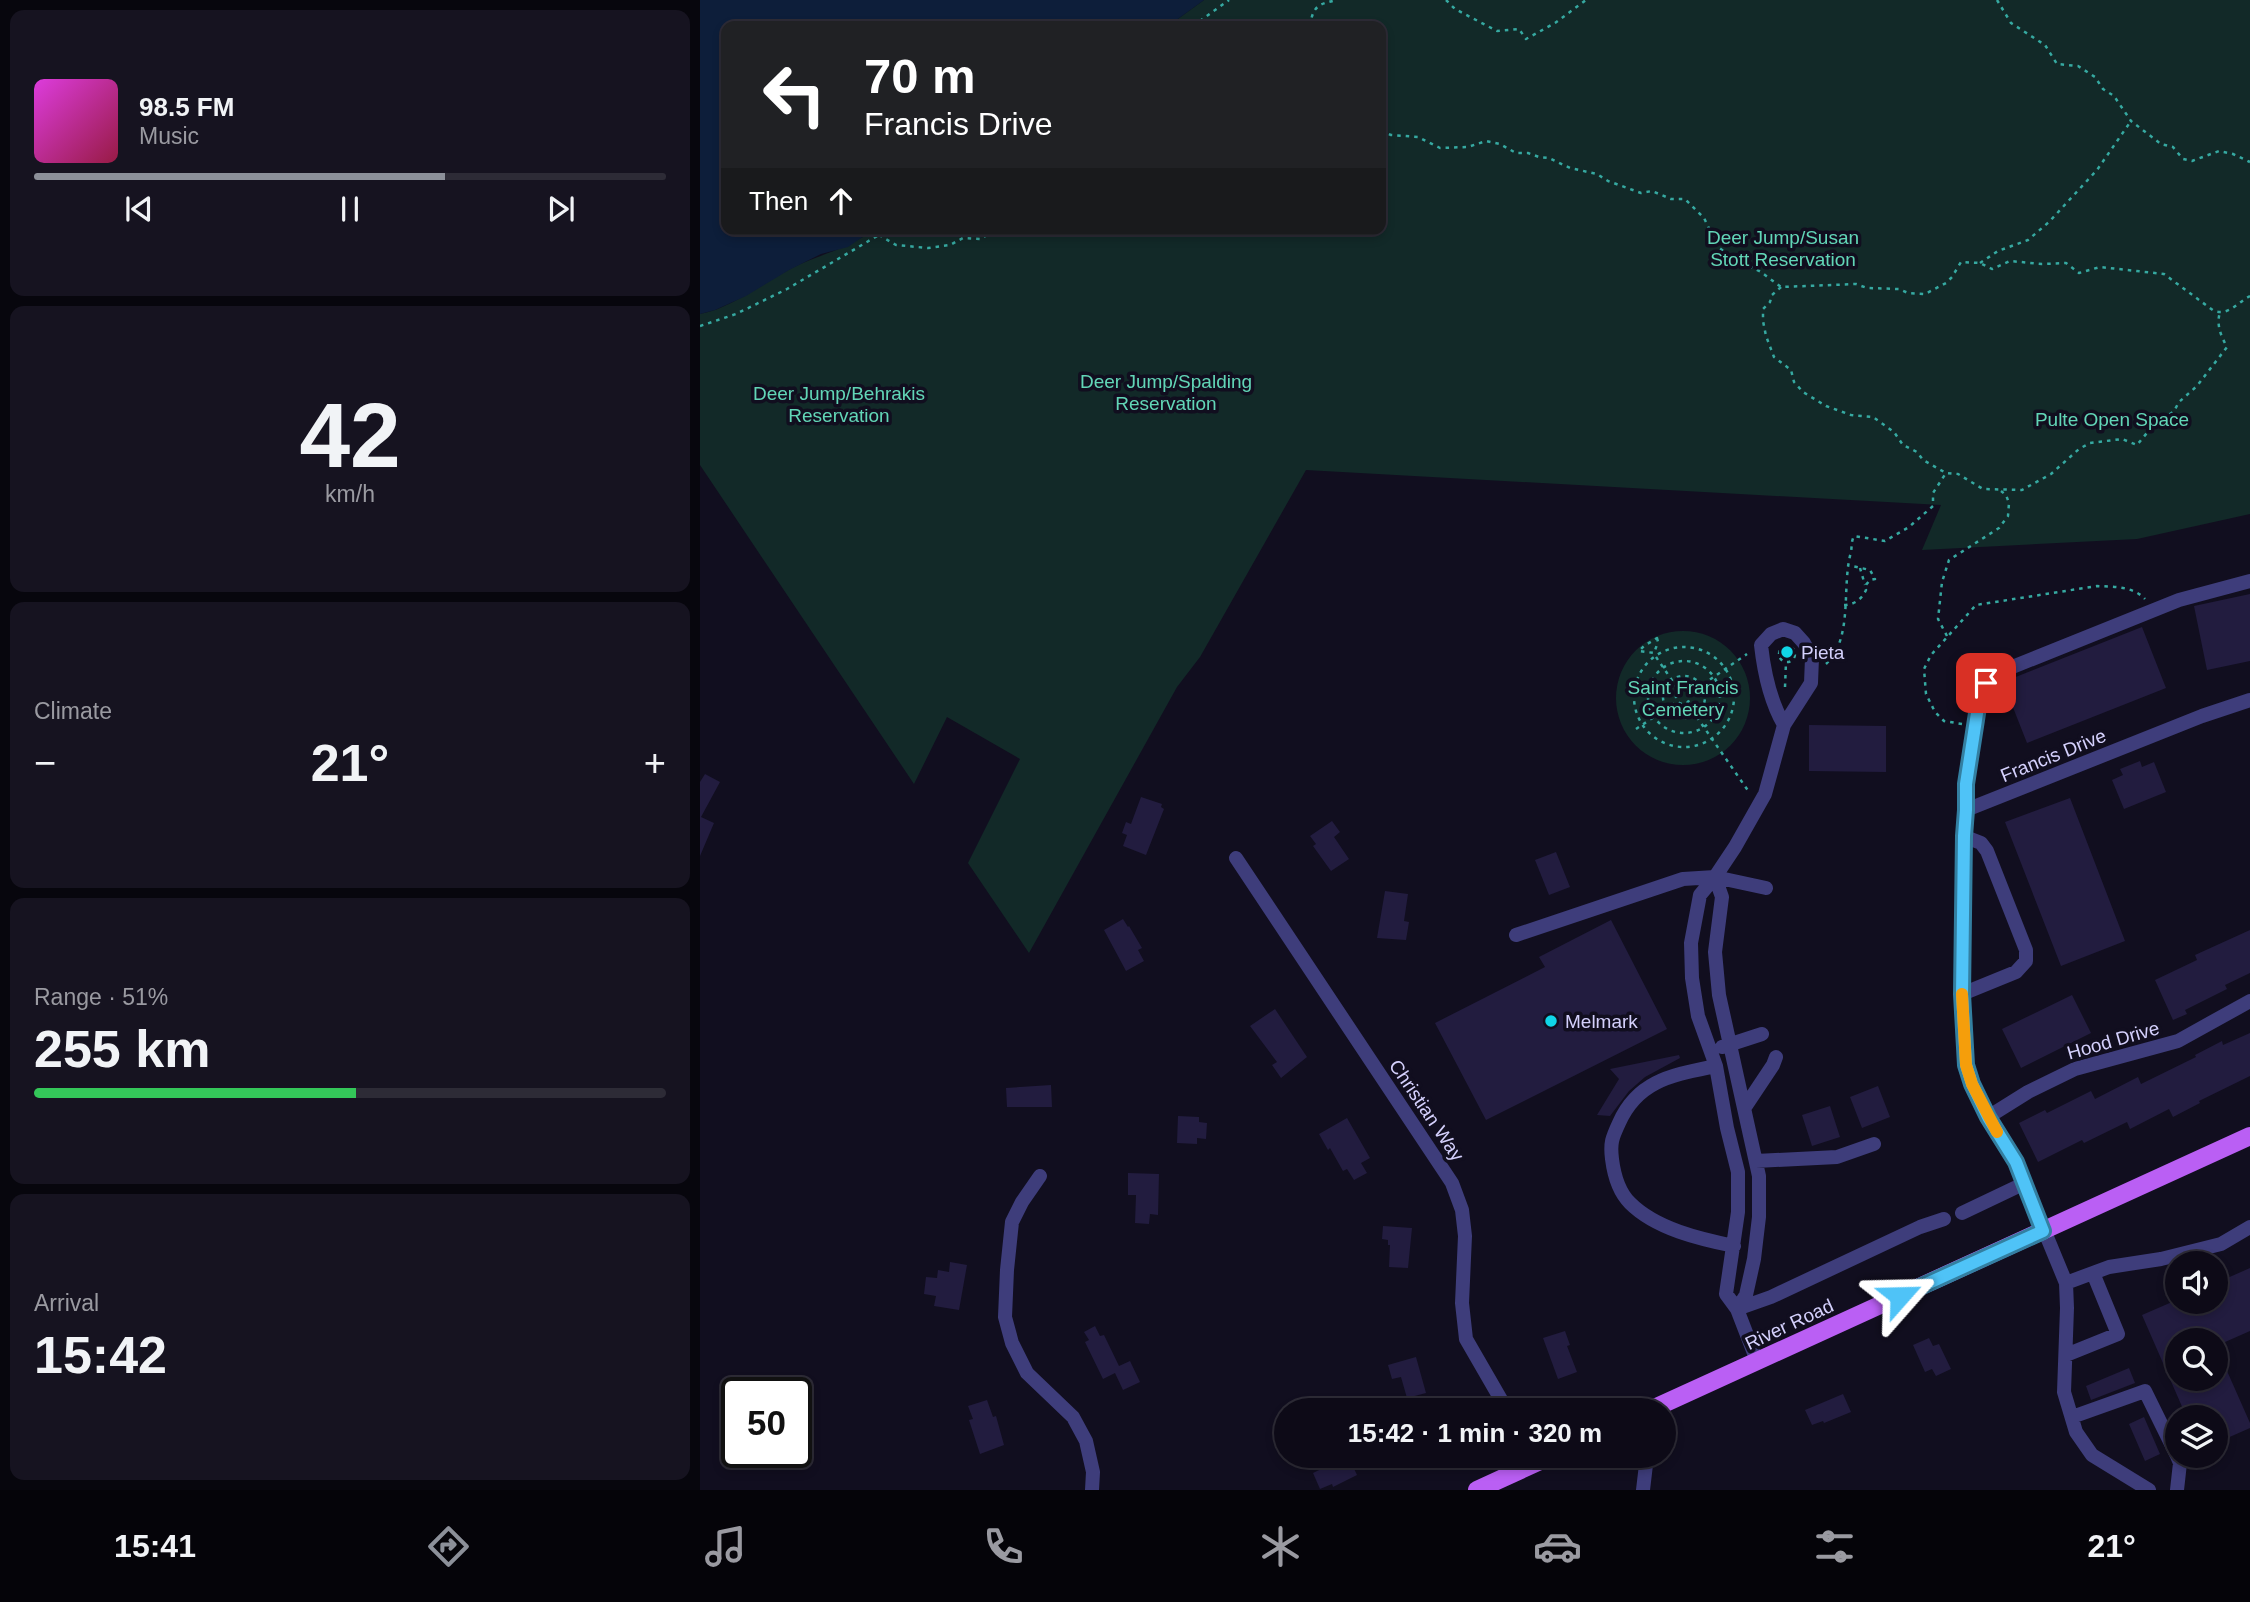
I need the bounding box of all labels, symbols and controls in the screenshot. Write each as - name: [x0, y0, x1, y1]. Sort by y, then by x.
- icon: left: [749, 49, 840, 140]
- text: 70 m: [864, 49, 976, 103]
- text: 98.5 FM: [139, 92, 234, 122]
- text: Francis Drive: [864, 106, 1052, 142]
- text: Music: [139, 123, 199, 149]
- icon: ahead: [822, 182, 860, 220]
- text: Then: [749, 186, 808, 216]
- icon: previous: [120, 190, 158, 228]
- icon: pause: [331, 190, 369, 228]
- icon: next: [542, 190, 580, 228]
- park label: Deer Jump/Susan Stott Reservation: [1707, 227, 1859, 270]
- park label: Deer Jump/Spalding Reservation: [1080, 371, 1252, 414]
- park label: Deer Jump/Behrakis Reservation: [753, 383, 925, 426]
- text: 42: [299, 385, 401, 486]
- park label: Pulte Open Space: [2035, 409, 2189, 430]
- text: km/h: [325, 481, 375, 507]
- place label: Pieta: [1801, 642, 1845, 663]
- marker: Pieta: [1779, 644, 1795, 660]
- pin: [1956, 653, 2016, 713]
- icon: arrive: [1967, 664, 2005, 702]
- park label: Saint Francis Cemetery: [1628, 677, 1738, 720]
- text: Climate: [34, 698, 112, 724]
- street label: Francis Drive: [1997, 725, 2109, 786]
- text: 21°: [311, 734, 389, 792]
- text: −: [34, 742, 56, 784]
- text: +: [644, 742, 666, 784]
- text: Range · 51%: [34, 984, 168, 1010]
- place label: Melmark: [1565, 1011, 1638, 1032]
- marker: Melmark: [1543, 1013, 1559, 1029]
- street label: Hood Drive: [2065, 1017, 2162, 1064]
- text: 255 km: [34, 1020, 210, 1078]
- street label: Christian Way: [1385, 1056, 1468, 1165]
- map controls: [2165, 1251, 2228, 1468]
- button: sound: [2165, 1251, 2228, 1314]
- position arrow: [1863, 1259, 1937, 1333]
- text: Arrival: [34, 1290, 99, 1316]
- street label: River Road: [1742, 1295, 1837, 1354]
- text: 15:42: [34, 1326, 167, 1384]
- button: search: [2165, 1328, 2228, 1391]
- speed limit sign: 50: [721, 1377, 812, 1468]
- button: layers: [2165, 1405, 2228, 1468]
- text: 15:42 · 1 min · 320 m: [1348, 1418, 1602, 1448]
- icon: directions: [424, 1522, 473, 1571]
- icon: music: [701, 1522, 750, 1571]
- icon: phone: [979, 1522, 1028, 1571]
- icon: climate: [1256, 1522, 1305, 1571]
- icon: car: [1533, 1522, 1582, 1571]
- icon: filters: [1810, 1522, 1859, 1571]
- text: 15:41: [114, 1528, 196, 1564]
- text: 21°: [2087, 1528, 2136, 1564]

